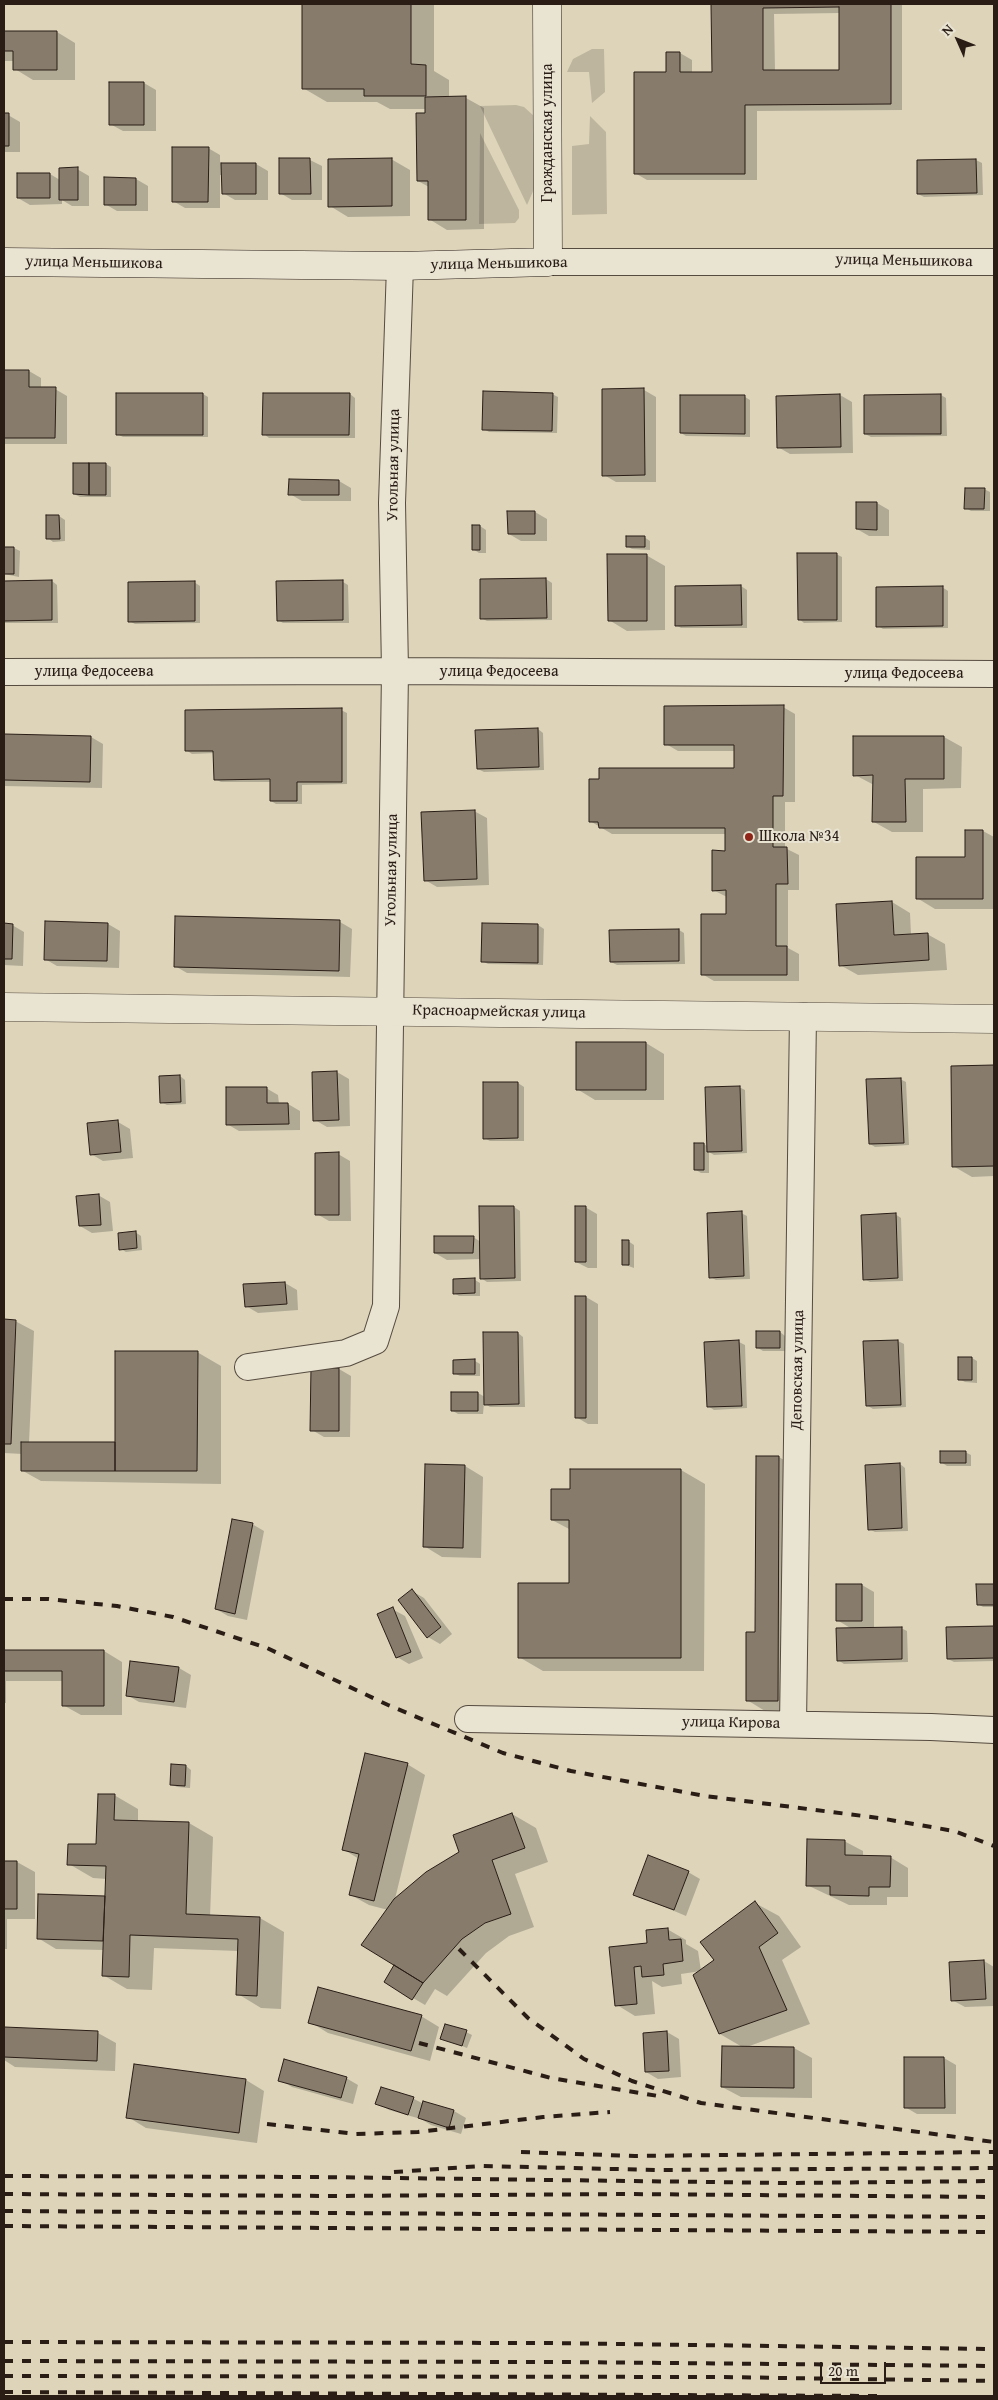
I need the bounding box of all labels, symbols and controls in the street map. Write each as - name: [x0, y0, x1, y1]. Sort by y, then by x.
- north arrow: [933, 15, 983, 65]
- text: N: [937, 19, 958, 40]
- street label: Гражданская улица: [538, 63, 558, 203]
- street label: улица Меньшикова: [835, 250, 973, 272]
- street label: улица Меньшикова: [25, 252, 163, 274]
- street label: улица Меньшикова: [430, 253, 568, 275]
- street label: Угольная улица: [383, 408, 405, 522]
- street label: улица Федосеева: [34, 662, 154, 682]
- street label: улица Федосеева: [439, 662, 559, 682]
- street label: улица Федосеева: [844, 664, 964, 684]
- street label: Угольная улица: [381, 813, 403, 927]
- place label: Школа №34: [759, 827, 839, 847]
- marker: Школа №34: [743, 831, 755, 843]
- street label: Красноармейская улица: [412, 1001, 586, 1023]
- street label: Деповская улица: [787, 1310, 809, 1430]
- street label: улица Кирова: [682, 1713, 780, 1733]
- scale bar: [823, 2352, 889, 2384]
- text: 20 m: [828, 2360, 858, 2381]

